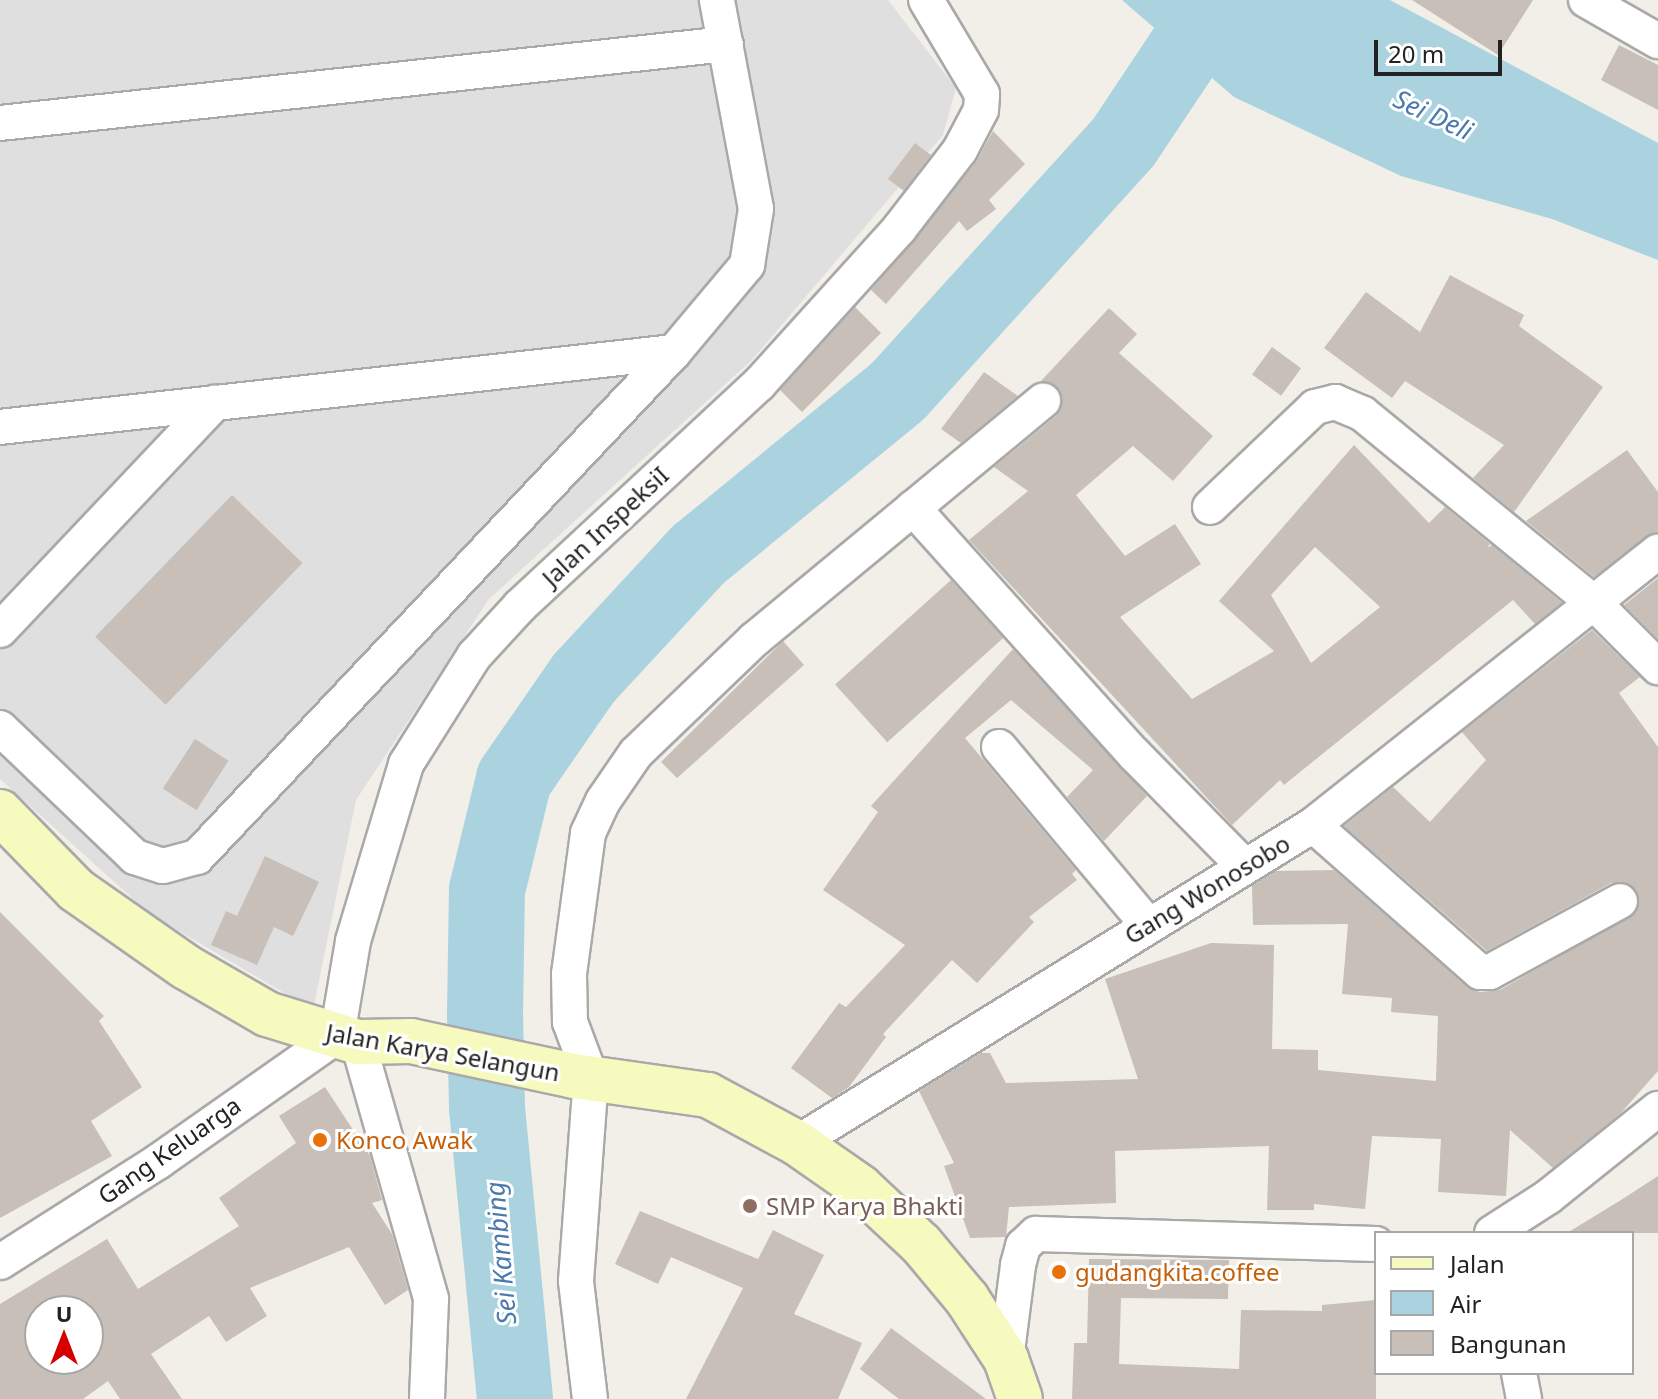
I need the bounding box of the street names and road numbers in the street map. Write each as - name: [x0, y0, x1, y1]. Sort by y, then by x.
- street label: Jalan InspeksiI: [536, 460, 674, 592]
- street label: Gang Wonosobo: [1119, 828, 1295, 950]
- street label: Jalan Karya Selangun: [324, 1017, 562, 1087]
- street label: Gang Keluarga: [92, 1090, 246, 1210]

